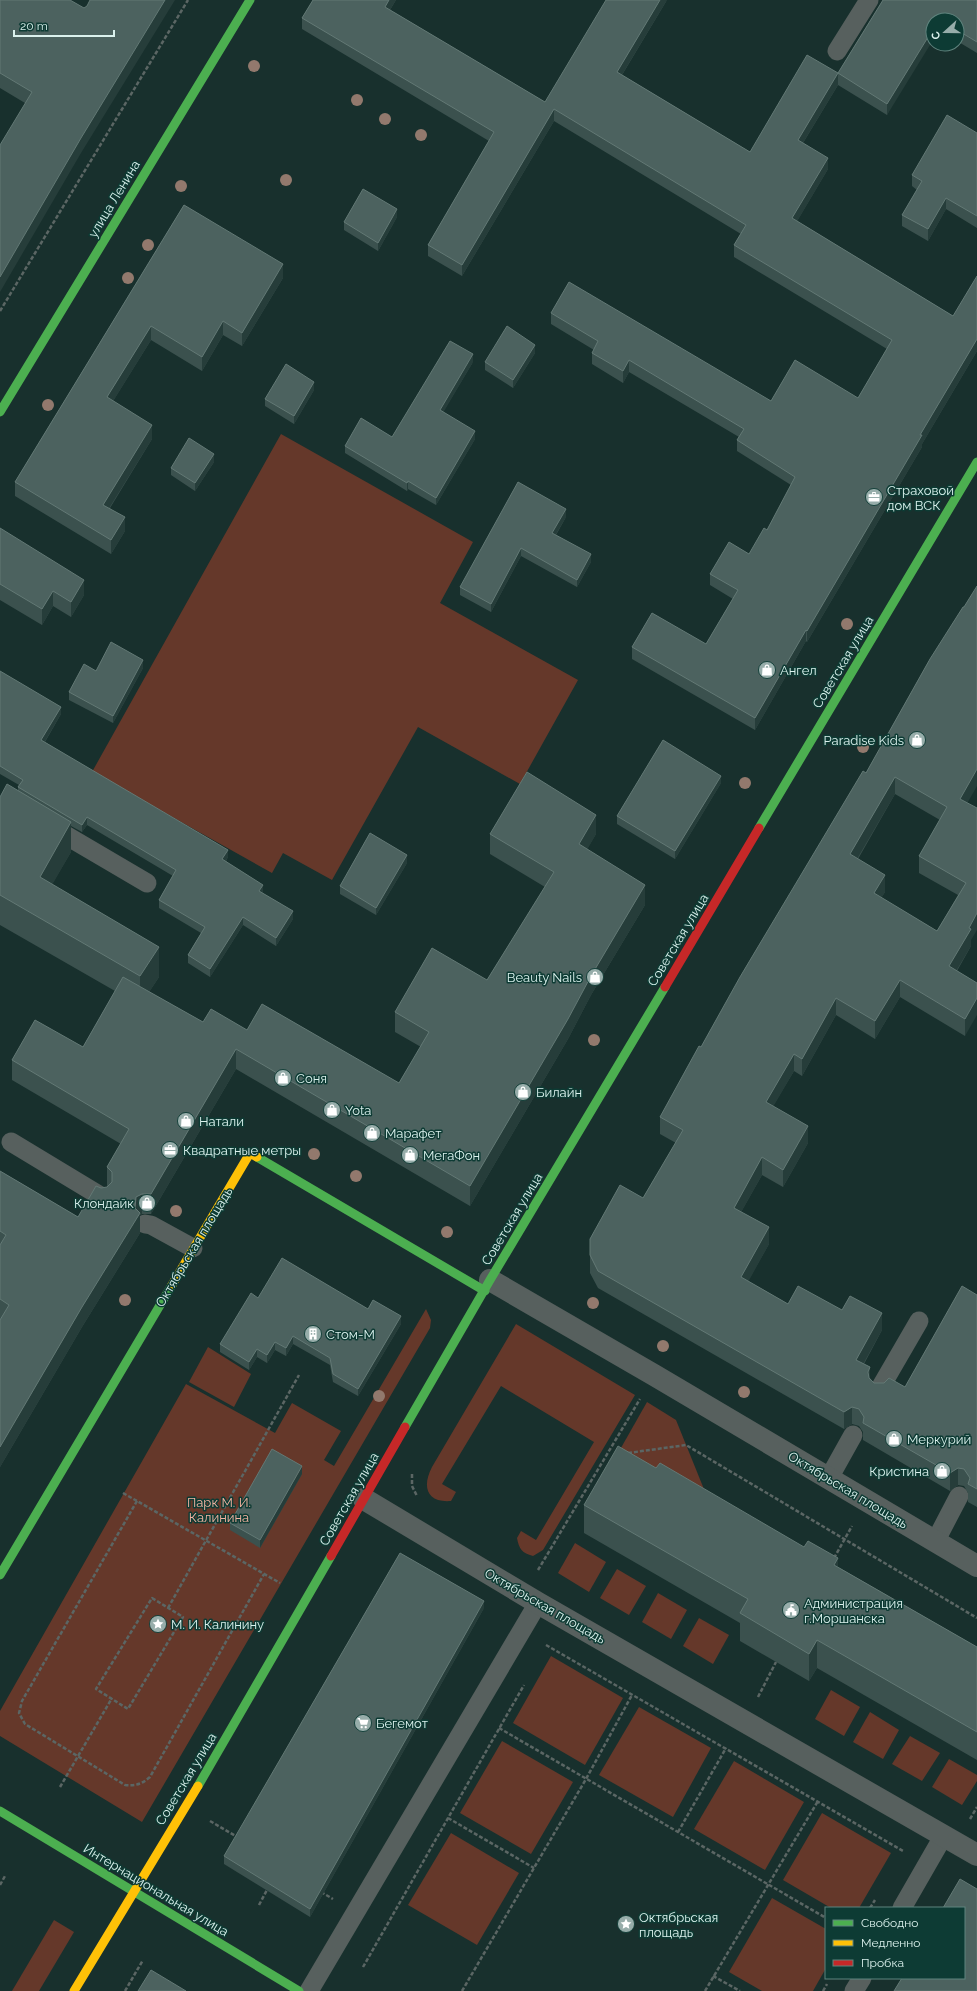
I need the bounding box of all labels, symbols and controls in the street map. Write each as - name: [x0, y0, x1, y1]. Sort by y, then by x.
- scale bar: [14, 12, 114, 38]
- north arrow: [925, 12, 965, 52]
- text: 20 m: [20, 19, 48, 33]
- text: С: [929, 29, 944, 41]
- street label: улица Ленина: [85, 158, 143, 240]
- place label: Страховой дом ВСК: [887, 483, 954, 513]
- office icon: Страховой дом ВСК: [864, 487, 884, 507]
- street label: Советская улица: [810, 613, 876, 711]
- shop icon: Ангел: [757, 660, 777, 680]
- place label: Ангел: [780, 663, 817, 678]
- shop icon: Paradise Kids: [907, 730, 927, 750]
- place label: Paradise Kids: [824, 733, 904, 748]
- street label: Советская улица: [645, 891, 711, 989]
- shop icon: Beauty Nails: [585, 967, 605, 987]
- place label: Beauty Nails: [507, 970, 582, 985]
- shop icon: Соня: [273, 1068, 293, 1088]
- place label: Соня: [296, 1071, 327, 1086]
- shop icon: Билайн: [513, 1082, 533, 1102]
- place label: Билайн: [536, 1085, 582, 1100]
- shop icon: Yota: [322, 1100, 342, 1120]
- place label: Yota: [345, 1103, 371, 1118]
- shop icon: Натали: [176, 1111, 196, 1131]
- place label: Натали: [199, 1114, 244, 1129]
- shop icon: Марафет: [362, 1123, 382, 1143]
- place label: Марафет: [385, 1126, 441, 1141]
- office icon: Квадратные метры: [160, 1140, 180, 1160]
- place label: Квадратные метры: [183, 1143, 301, 1158]
- shop icon: МегаФон: [400, 1145, 420, 1165]
- place label: МегаФон: [423, 1148, 480, 1163]
- street label: Советская улица: [479, 1170, 545, 1268]
- street label: Октябрьская площадь: [152, 1185, 236, 1309]
- shop icon: Клондайк: [137, 1193, 157, 1213]
- place label: Клондайк: [74, 1196, 134, 1211]
- building icon: Стом-М: [303, 1324, 323, 1344]
- place label: Стом-М: [326, 1327, 375, 1342]
- shop icon: Меркурий: [884, 1429, 904, 1449]
- place label: Меркурий: [907, 1432, 971, 1447]
- street label: Октябрьская площадь: [786, 1448, 910, 1532]
- street label: Советская улица: [316, 1450, 382, 1548]
- shop icon: Кристина: [932, 1461, 952, 1481]
- place label: Кристина: [869, 1464, 929, 1479]
- park label: Парк М. И. Калинина: [187, 1495, 251, 1525]
- street label: Октябрьская площадь: [482, 1565, 608, 1647]
- place label: Администрация г.Моршанска: [804, 1596, 903, 1626]
- public building icon: Администрация г.Моршанска: [781, 1600, 801, 1620]
- place icon: М. И. Калинину: [148, 1614, 168, 1634]
- place label: М. И. Калинину: [171, 1617, 264, 1632]
- supermarket icon: Бегемот: [353, 1713, 373, 1733]
- place label: Бегемот: [376, 1716, 428, 1731]
- street label: Советская улица: [153, 1730, 219, 1828]
- street label: Интернациональная улица: [81, 1841, 231, 1939]
- legend: [825, 1907, 965, 1979]
- place label: Октябрьская площадь: [639, 1910, 718, 1940]
- place icon: Октябрьская площадь: [616, 1914, 636, 1934]
- text: Свободно: [861, 1916, 918, 1930]
- text: Медленно: [861, 1936, 920, 1950]
- text: Пробка: [861, 1956, 904, 1970]

